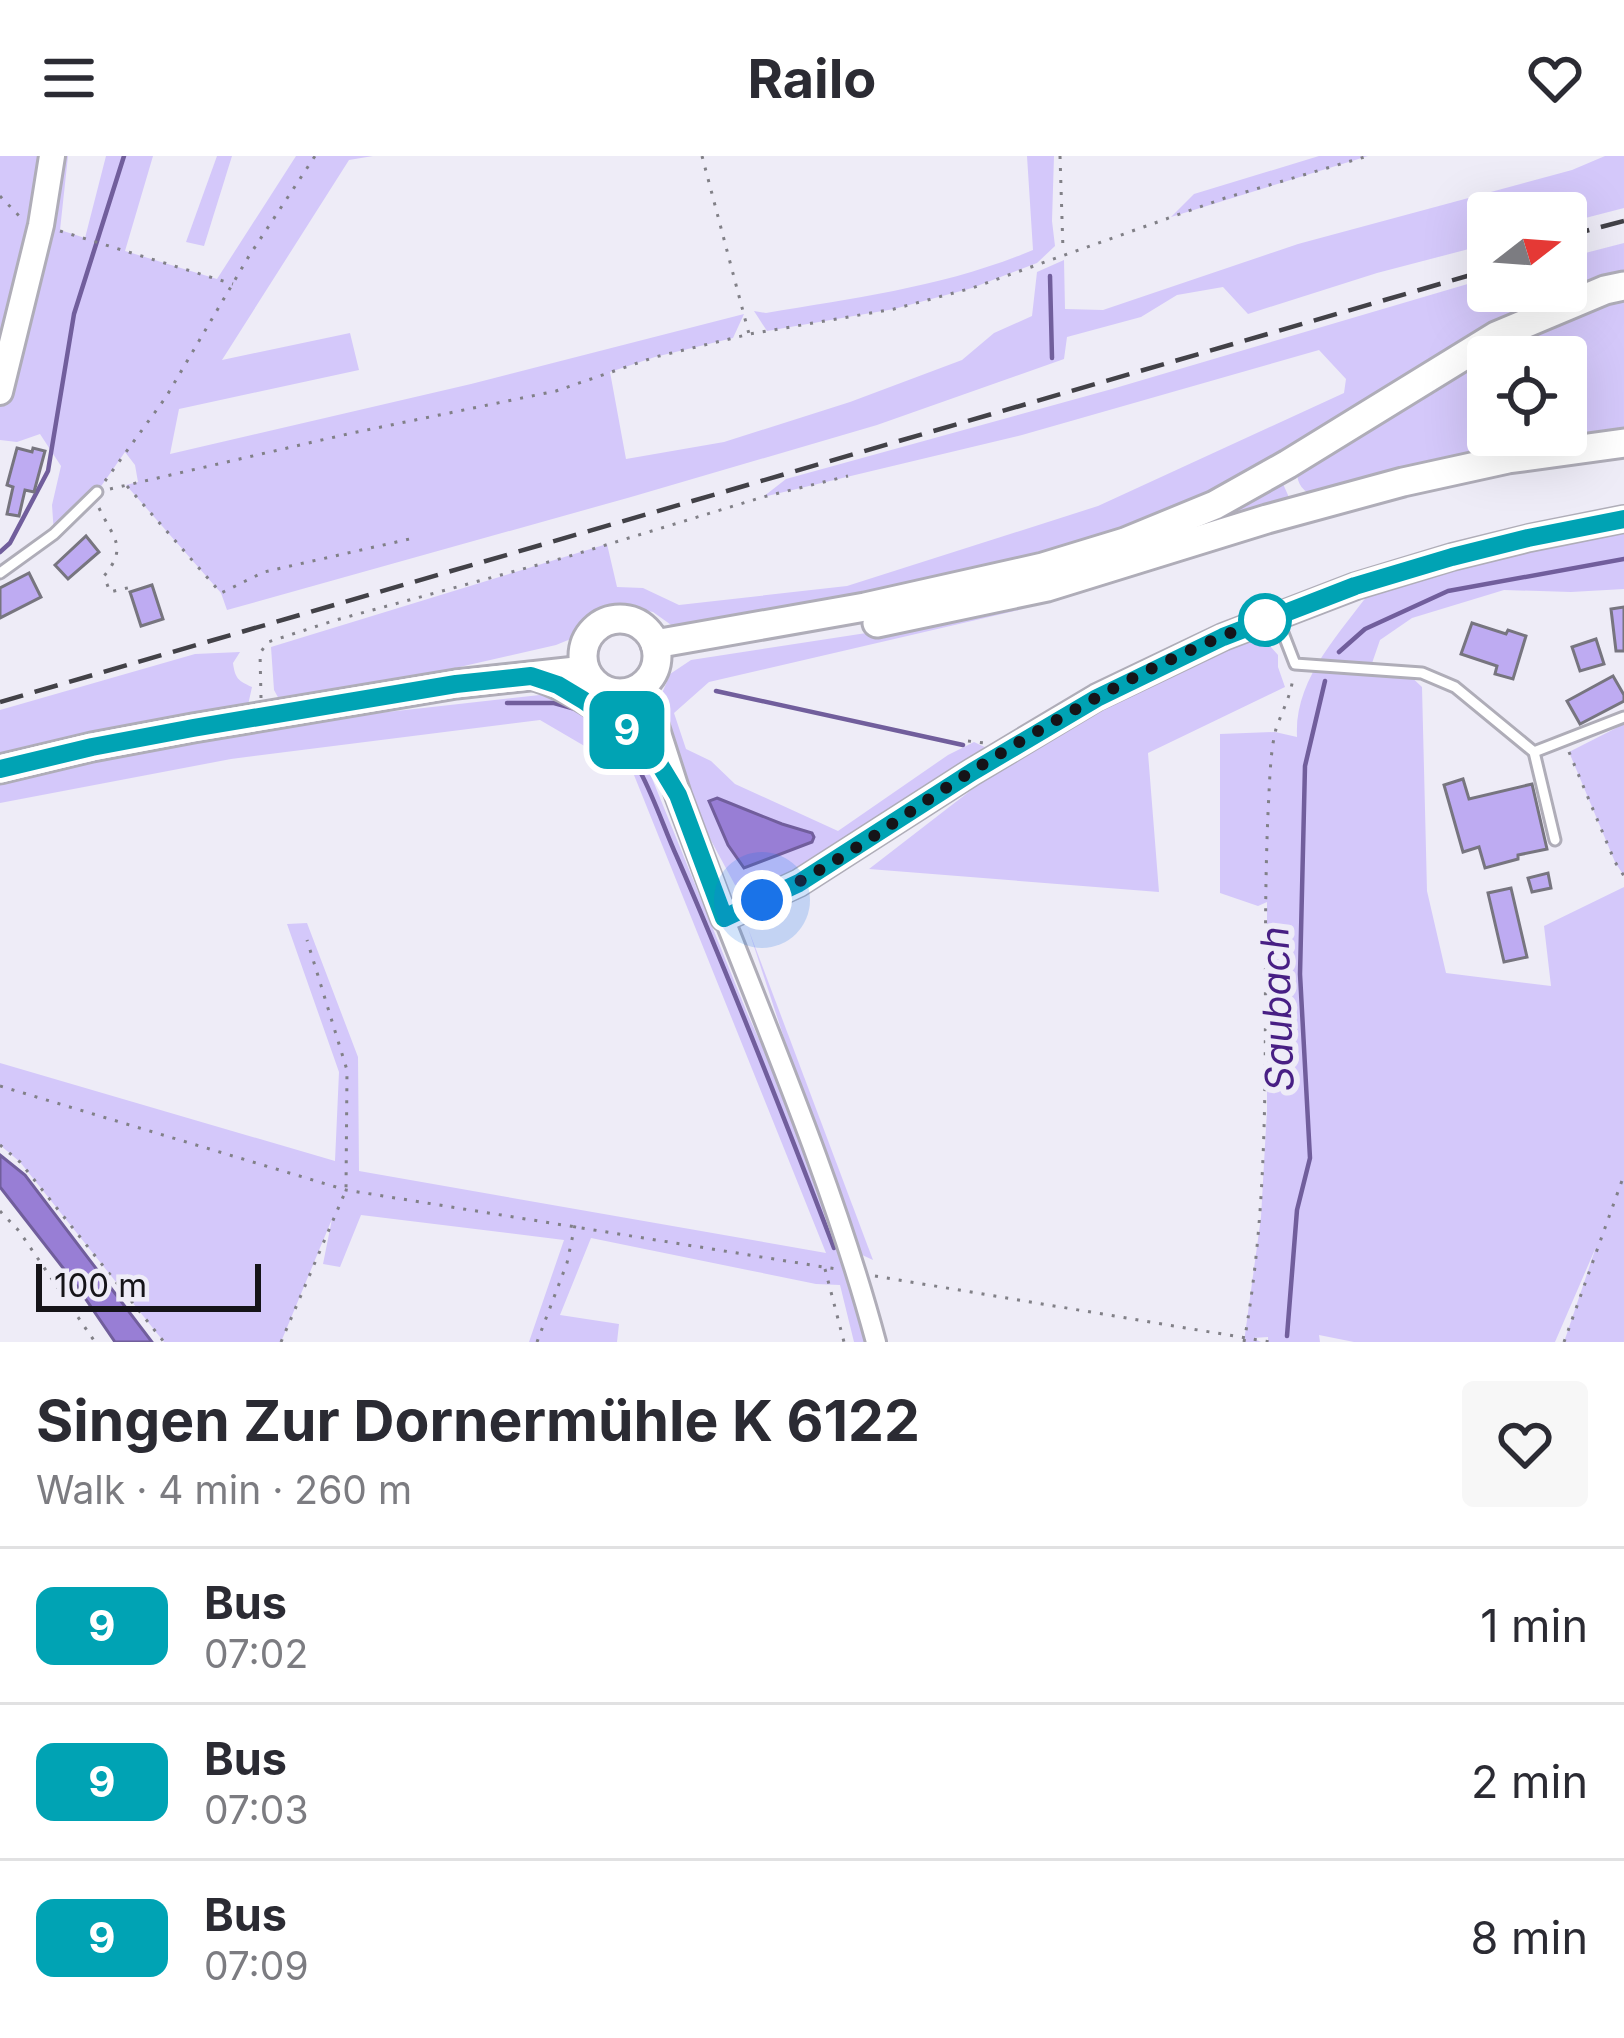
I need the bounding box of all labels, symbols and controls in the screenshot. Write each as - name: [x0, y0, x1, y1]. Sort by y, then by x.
- icon: menu: [36, 45, 102, 111]
- icon: heart: [1522, 45, 1588, 111]
- text: Railo: [748, 46, 876, 111]
- north arrow: [1467, 192, 1587, 312]
- map controls: [1467, 192, 1587, 456]
- button: locate: [1467, 336, 1587, 456]
- unlabelled marker: [1240, 595, 1290, 645]
- line badge: 9: [588, 691, 666, 769]
- text: 9: [613, 704, 641, 755]
- your location: [732, 870, 792, 930]
- water label: Saubach: [1250, 926, 1303, 1092]
- scale bar: [36, 1258, 261, 1311]
- text: 100 m: [54, 1265, 147, 1305]
- button: heart: [1462, 1381, 1588, 1507]
- text: Singen Zur Dornermühle K 6122: [36, 1386, 920, 1455]
- text: Walk · 4 min · 260 m: [36, 1466, 412, 1513]
- text: Bus: [204, 1575, 287, 1630]
- text: 1 min: [1480, 1598, 1588, 1653]
- text: 9: [88, 1600, 116, 1651]
- text: 07:02: [204, 1630, 308, 1677]
- text: Bus: [204, 1731, 287, 1786]
- text: 2 min: [1471, 1754, 1588, 1809]
- text: 9: [88, 1756, 116, 1807]
- text: 07:03: [204, 1786, 309, 1833]
- text: Bus: [204, 1887, 287, 1942]
- text: 8 min: [1471, 1910, 1588, 1965]
- text: 9: [88, 1912, 116, 1963]
- text: 07:09: [204, 1942, 309, 1989]

